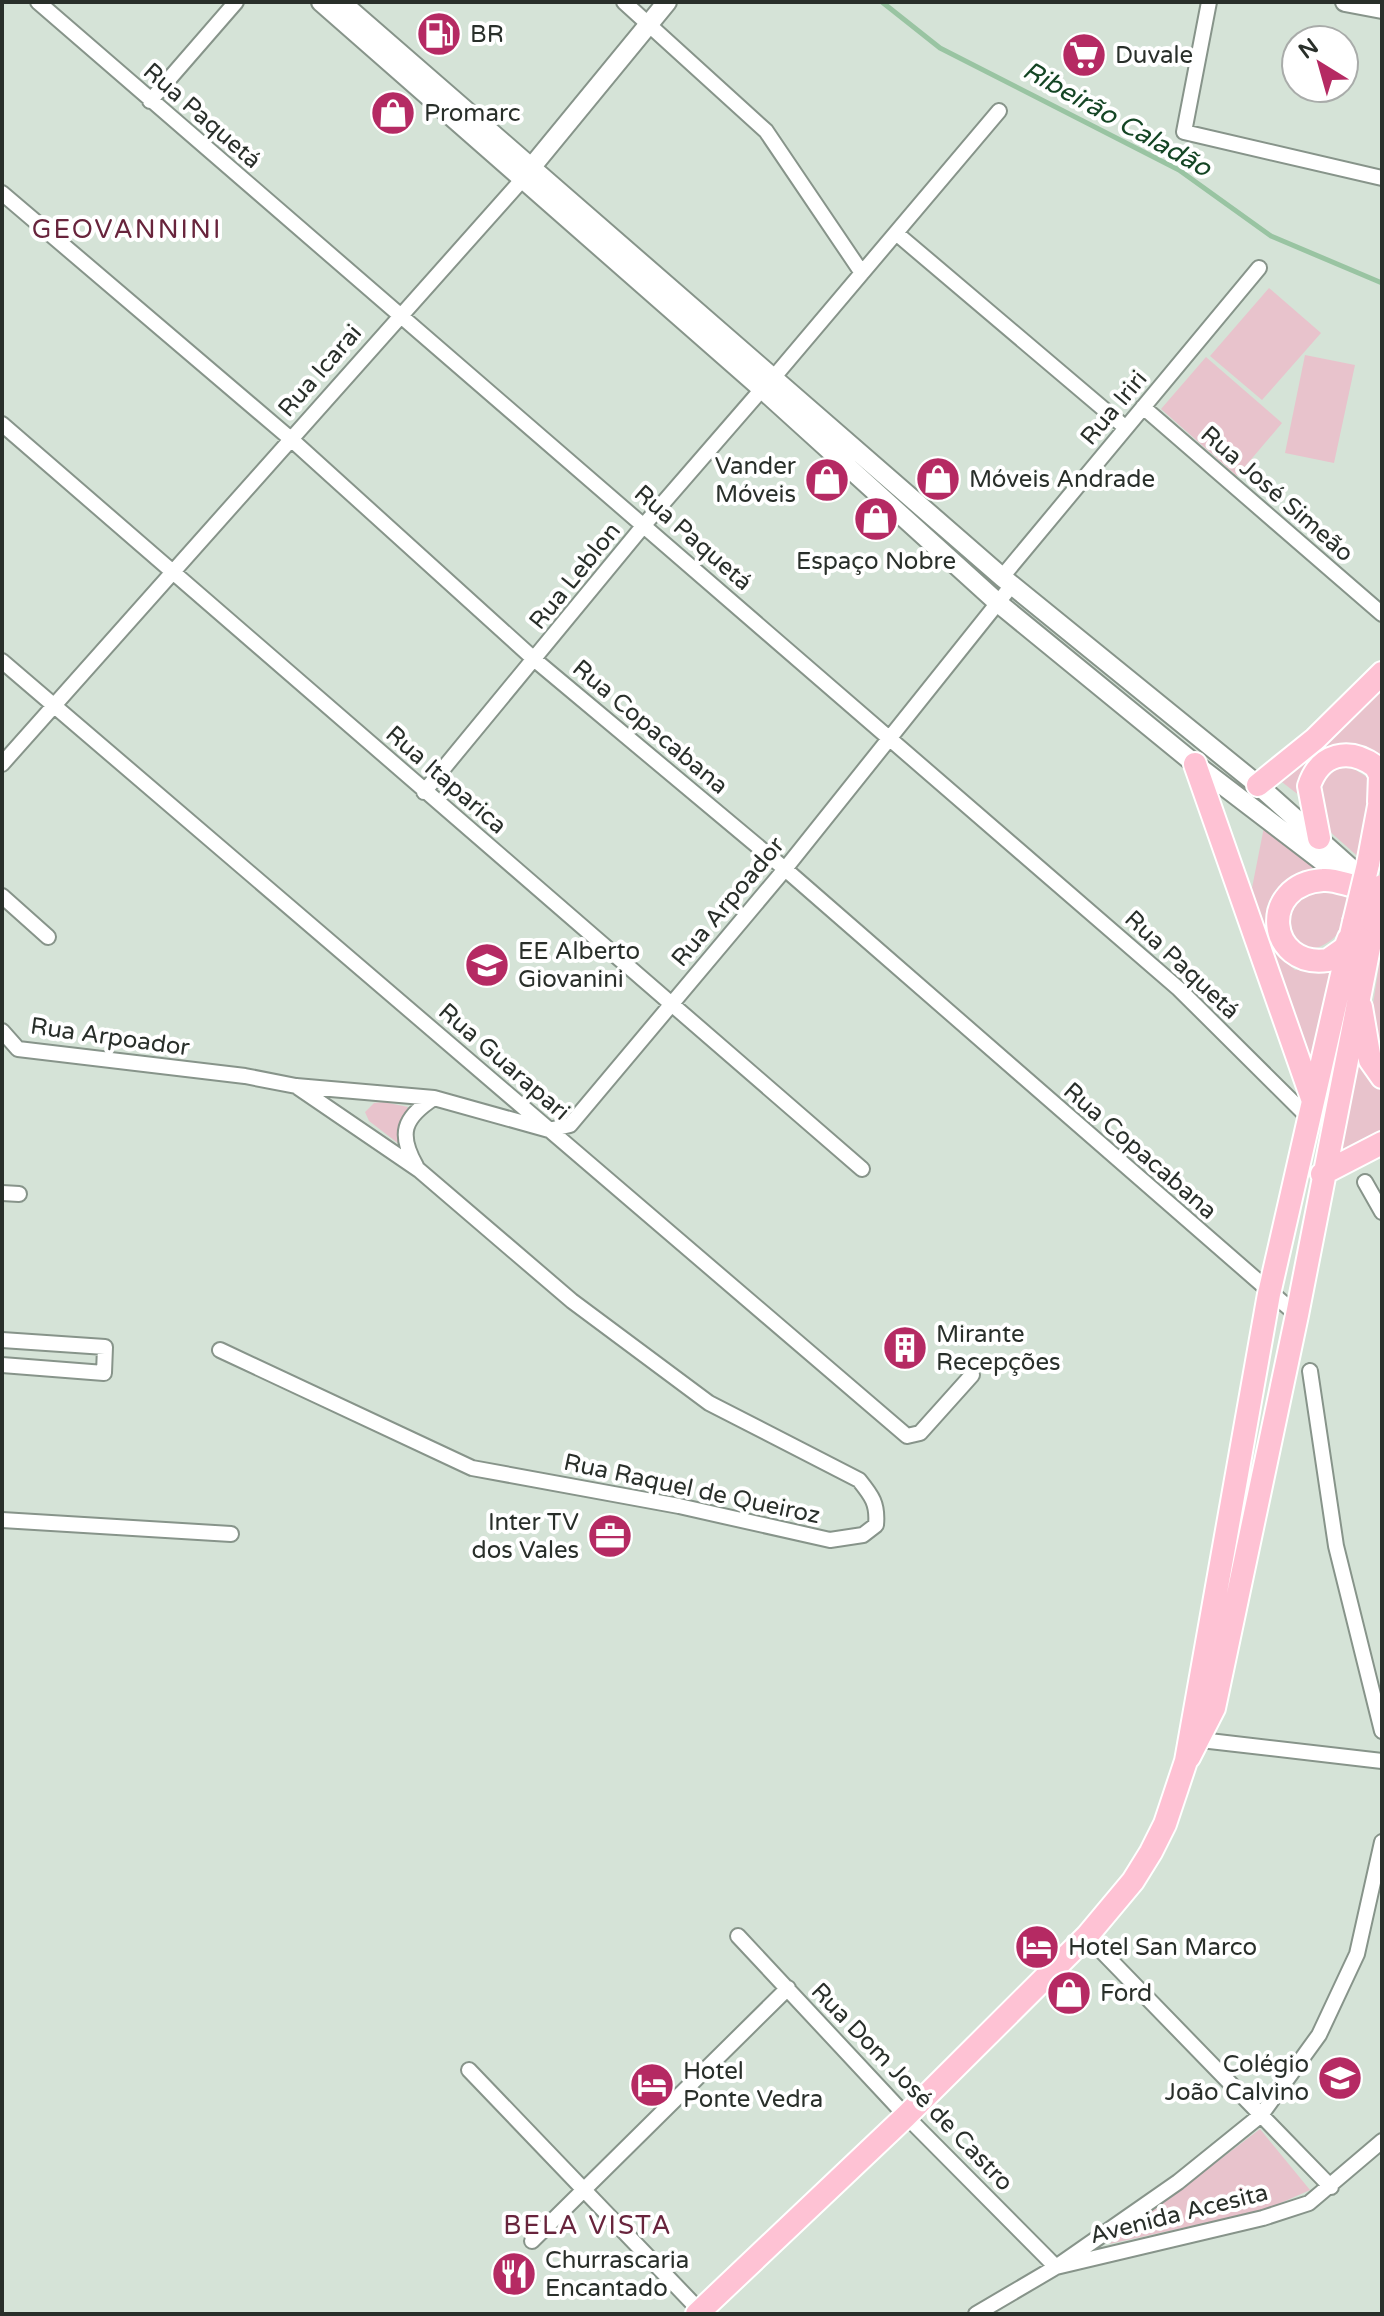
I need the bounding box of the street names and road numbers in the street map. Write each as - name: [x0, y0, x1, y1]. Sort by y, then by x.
- street label: Rua Paquetá: [137, 57, 267, 175]
- street label: Rua Icarai: [272, 319, 368, 423]
- street label: Rua Iriri: [1074, 365, 1154, 451]
- street label: Rua José Simeão: [1195, 420, 1359, 568]
- street label: Rua Paquetá: [628, 479, 758, 597]
- street label: Rua Leblon: [523, 517, 627, 635]
- street label: Rua Copacabana: [566, 654, 734, 800]
- street label: Rua Itaparica: [380, 720, 512, 840]
- street label: Rua Arpoador: [665, 831, 791, 973]
- street label: Rua Paquetá: [1119, 904, 1245, 1026]
- street label: Rua Guarapari: [433, 997, 575, 1127]
- street label: Rua Arpoador: [28, 1011, 192, 1063]
- street label: Rua Copacabana: [1057, 1076, 1223, 1226]
- street label: Rua Raquel de Queiroz: [561, 1448, 823, 1530]
- street label: Rua Dom José de Castro: [805, 1977, 1019, 2197]
- street label: Avenida Acesita: [1087, 2178, 1271, 2250]

